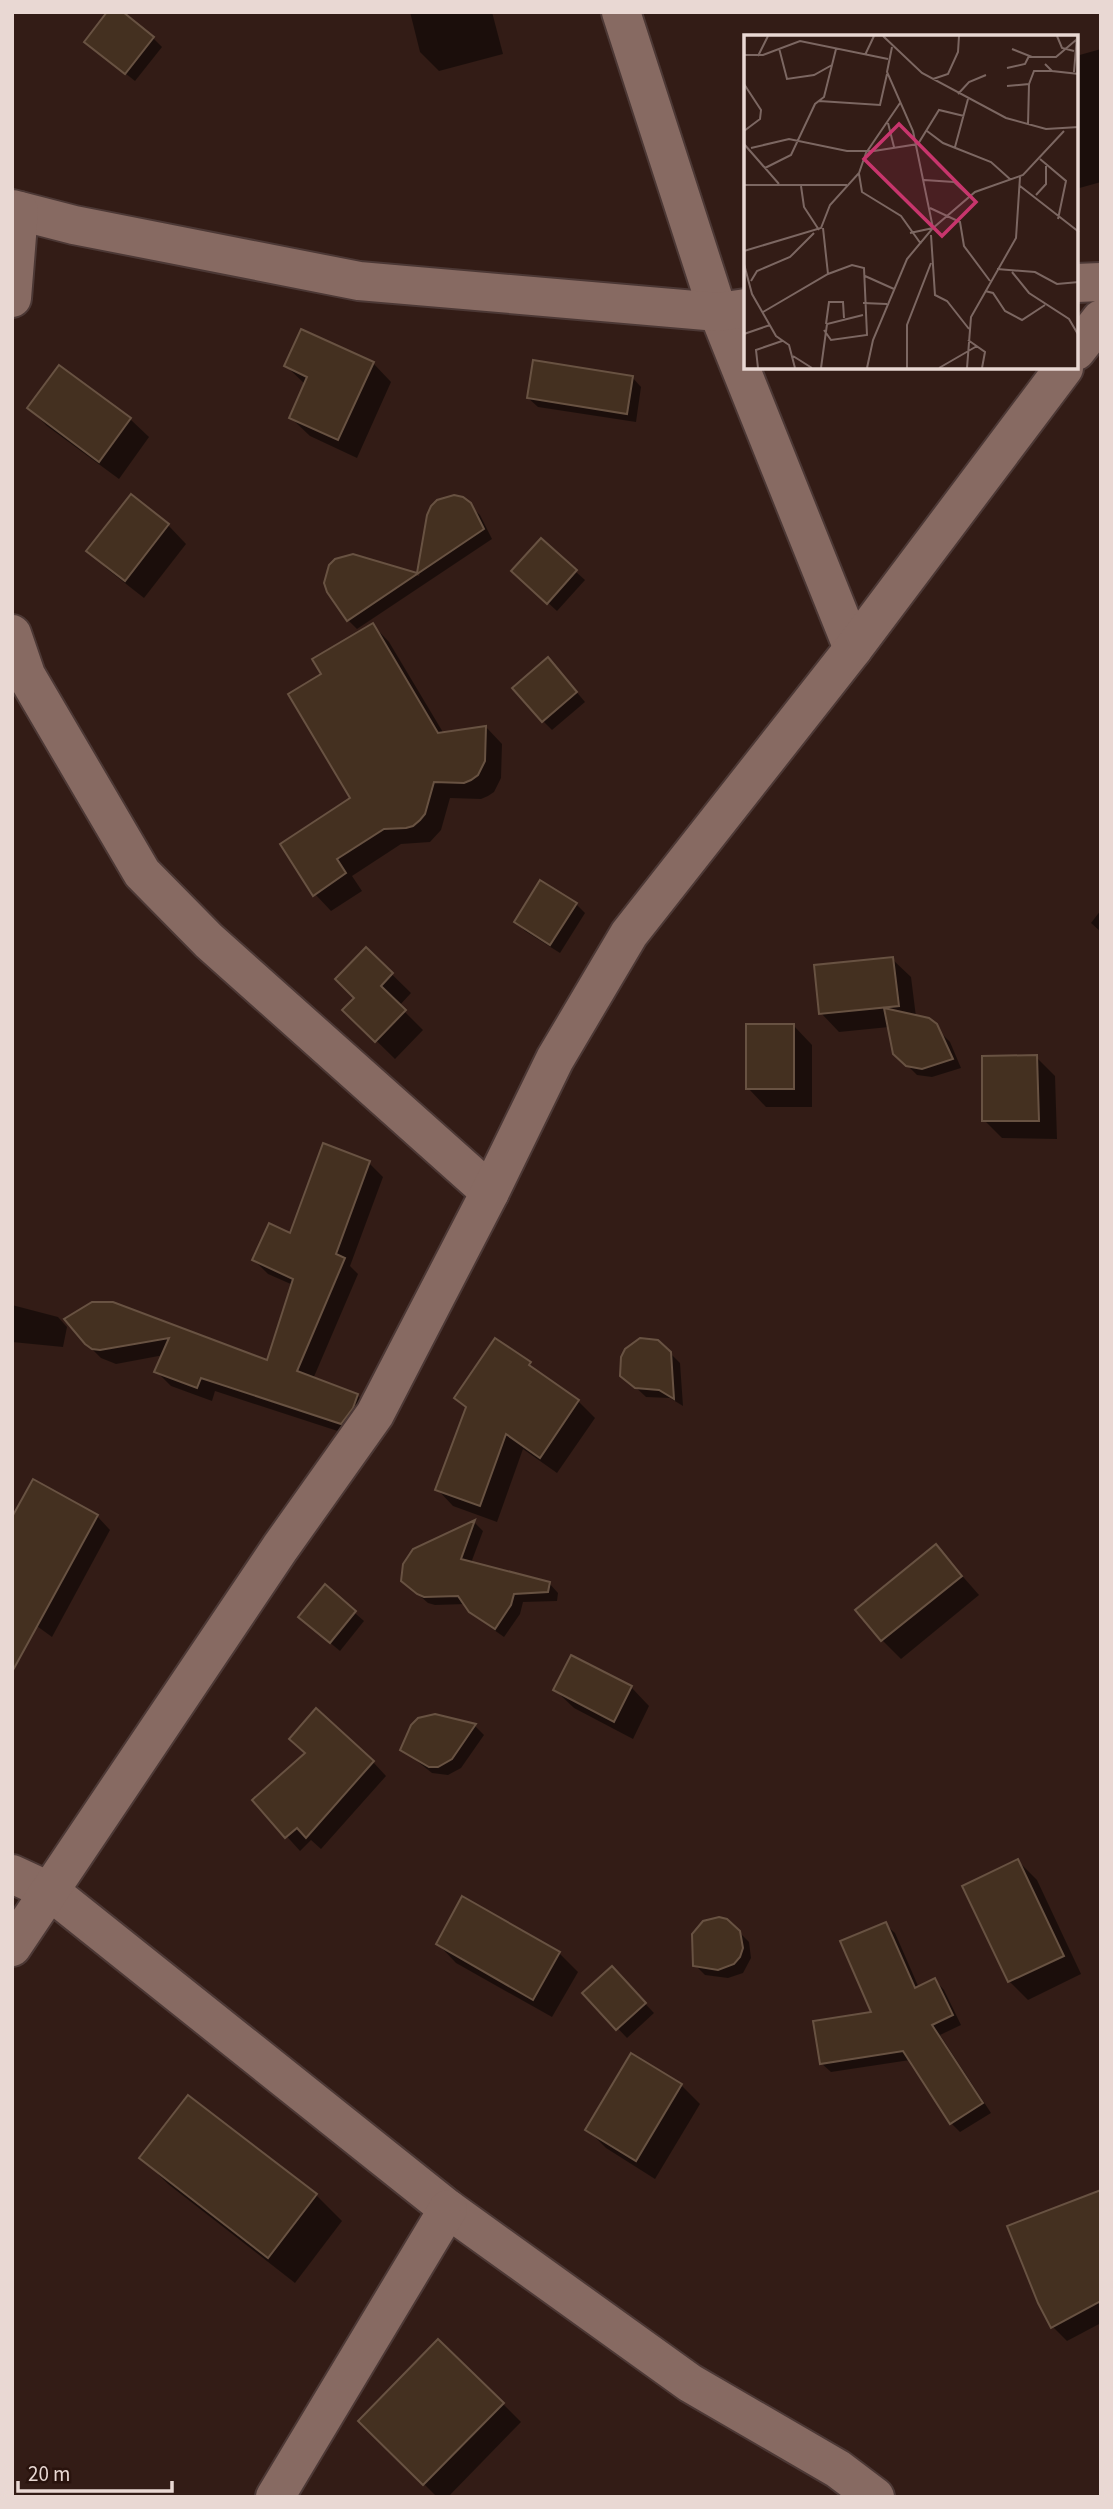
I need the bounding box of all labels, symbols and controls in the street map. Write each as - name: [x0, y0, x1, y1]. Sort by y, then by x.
- inset map: [744, 35, 1078, 369]
- scale bar: [18, 2450, 172, 2494]
- text: 20 m: [28, 2459, 70, 2489]

